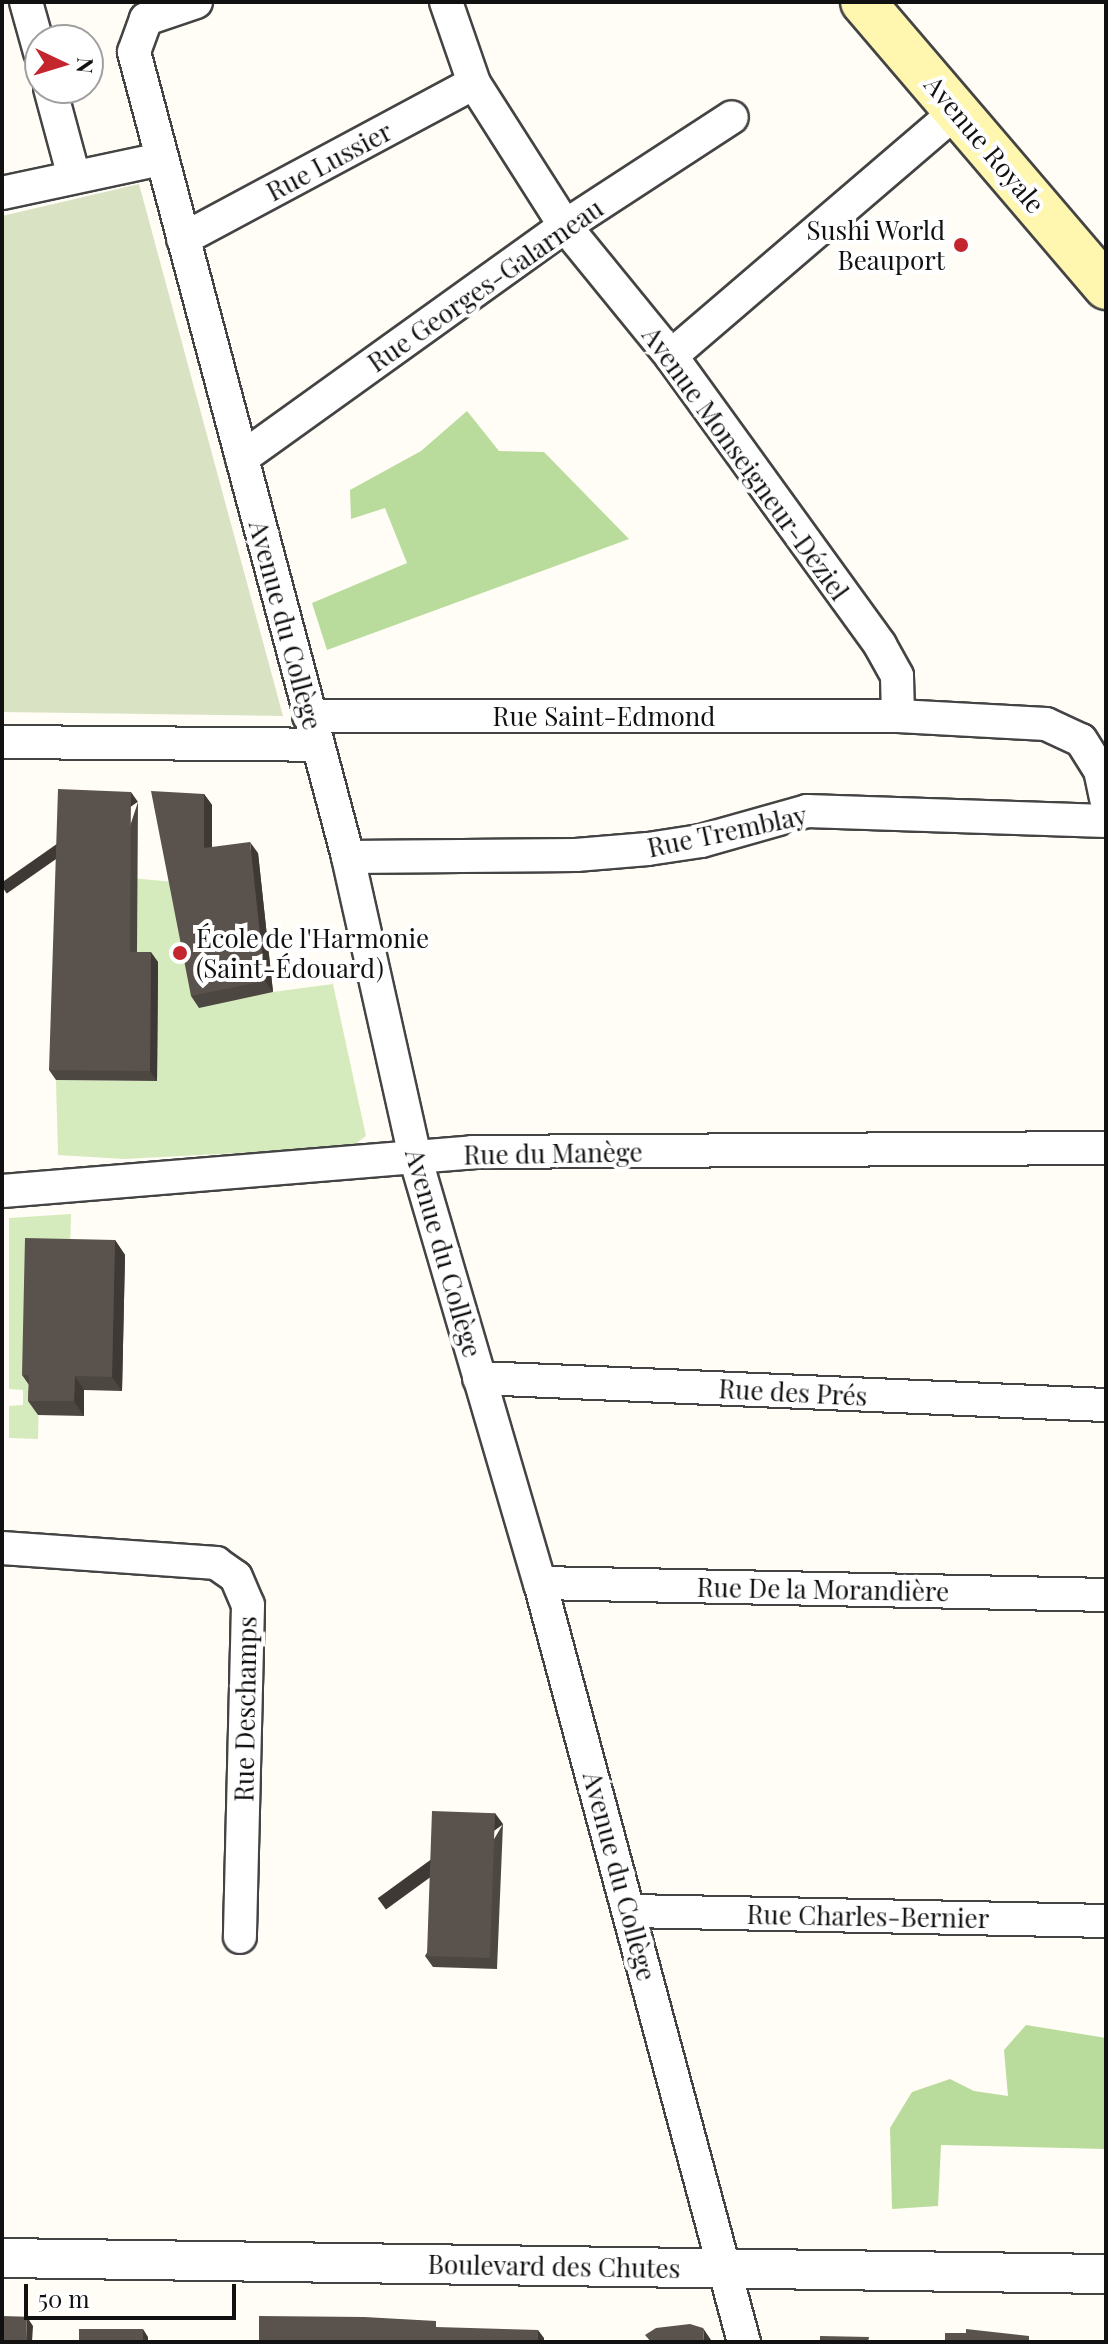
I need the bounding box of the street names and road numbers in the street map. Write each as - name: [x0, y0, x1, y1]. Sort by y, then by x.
- street label: Avenue Royale: [919, 69, 1051, 219]
- street label: Rue Lussier: [261, 115, 397, 207]
- street label: Rue Georges-Galarneau: [361, 192, 609, 378]
- street label: Avenue Monseigneur-Déziel: [636, 320, 856, 606]
- street label: Avenue du Collège: [243, 517, 329, 733]
- street label: Rue Saint-Edmond: [493, 700, 715, 732]
- street label: Rue Tremblay: [644, 799, 810, 863]
- street label: Rue du Manège: [463, 1136, 643, 1170]
- street label: Avenue du Collège: [399, 1145, 489, 1361]
- street label: Rue des Prés: [718, 1373, 868, 1411]
- street label: Rue De la Morandière: [696, 1571, 950, 1607]
- street label: Rue Deschamps: [228, 1616, 262, 1802]
- street label: Avenue du Collège: [577, 1768, 663, 1984]
- street label: Rue Charles-Bernier: [747, 1898, 989, 1934]
- street label: Boulevard des Chutes: [427, 2248, 681, 2284]

